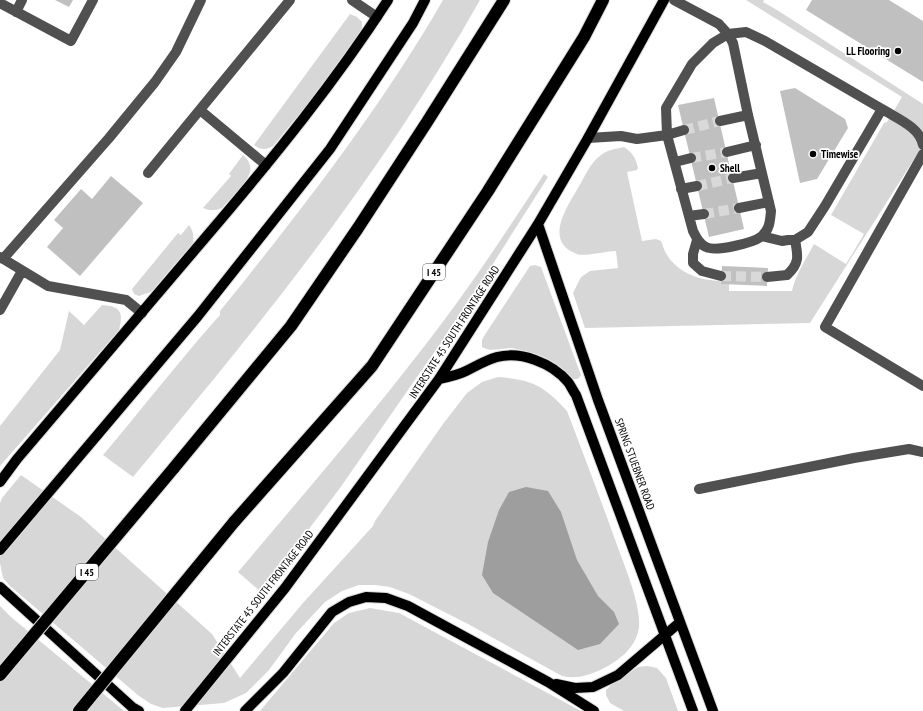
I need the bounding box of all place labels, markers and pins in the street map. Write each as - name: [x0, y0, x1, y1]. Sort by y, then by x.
- place label: LL Flooring: [846, 44, 890, 58]
- marker: LL Flooring: [893, 46, 903, 56]
- place label: Timewise: [821, 147, 859, 161]
- marker: Timewise: [808, 149, 818, 159]
- place label: Shell: [720, 161, 740, 175]
- marker: Shell: [707, 163, 717, 173]

